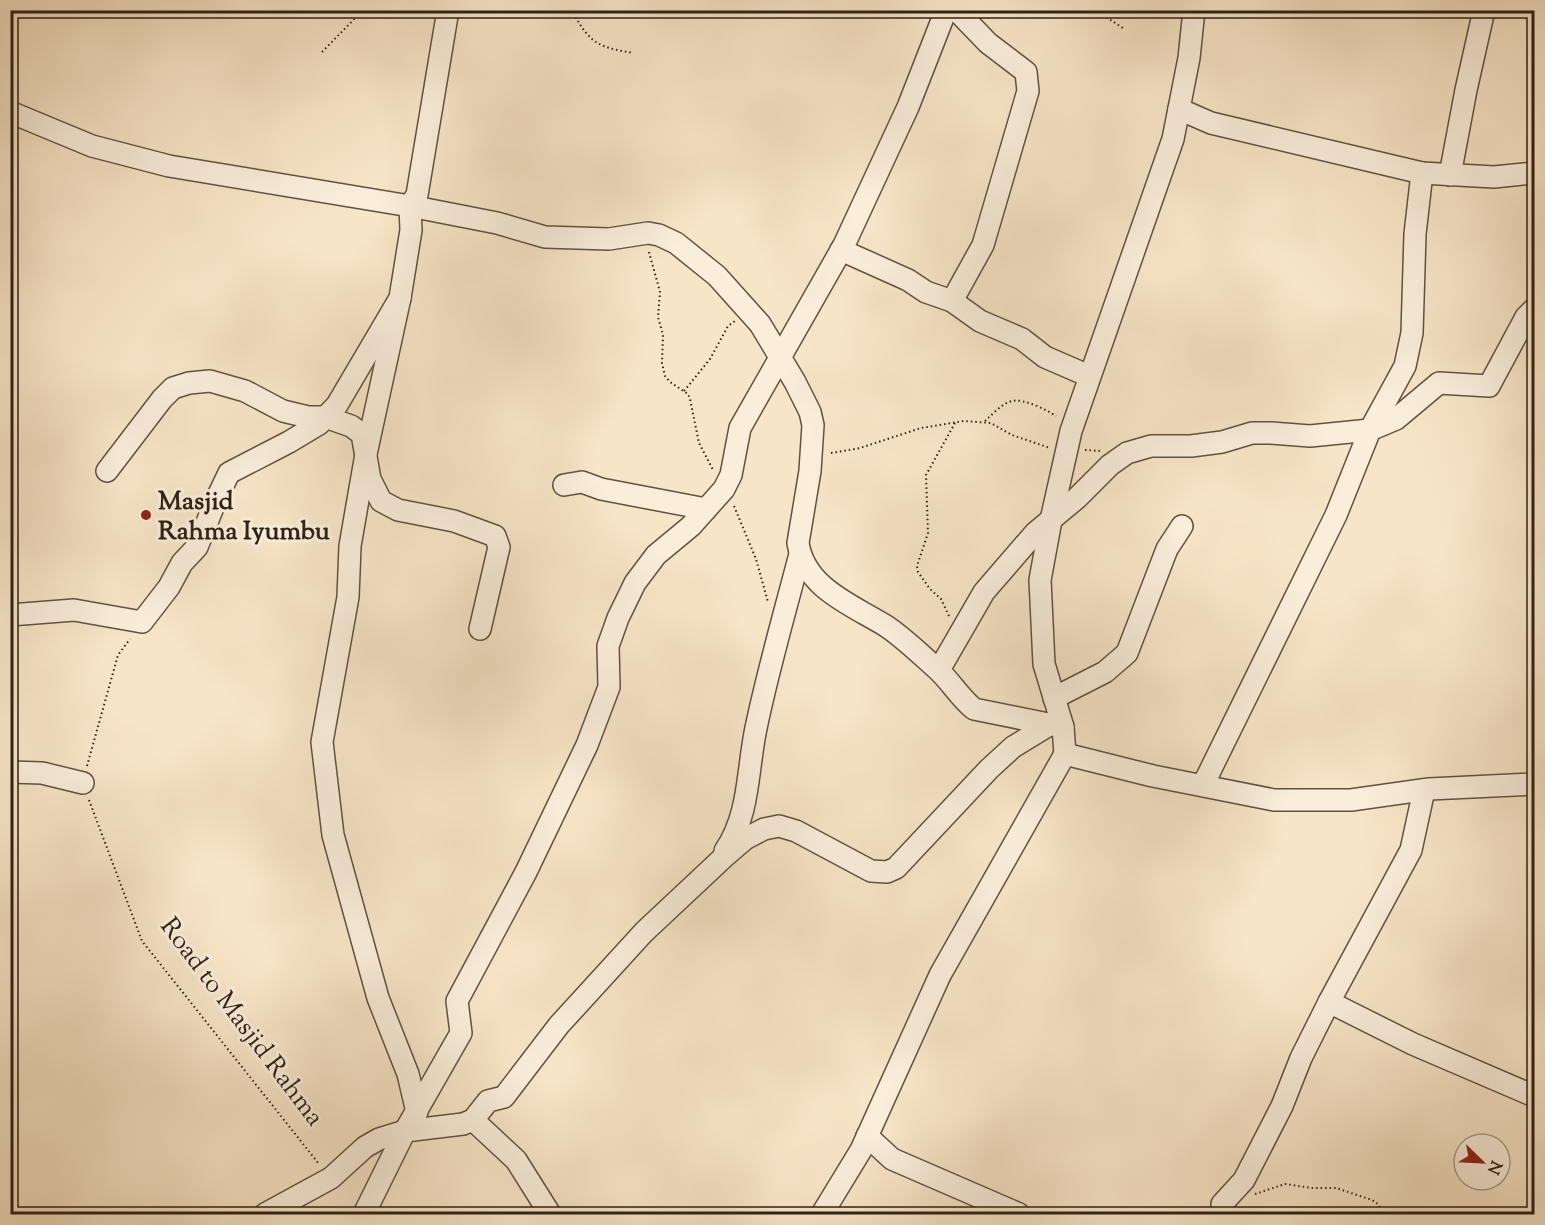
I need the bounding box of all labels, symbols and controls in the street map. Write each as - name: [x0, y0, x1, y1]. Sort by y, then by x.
- place label: Masjid Rahma Iyumbu: [158, 484, 330, 551]
- marker: Masjid Rahma Iyumbu: [139, 508, 153, 522]
- street label: Road to Masjid Rahma: [150, 910, 332, 1135]
- north arrow: [1452, 1132, 1512, 1192]
- text: N: [1480, 1157, 1507, 1178]

